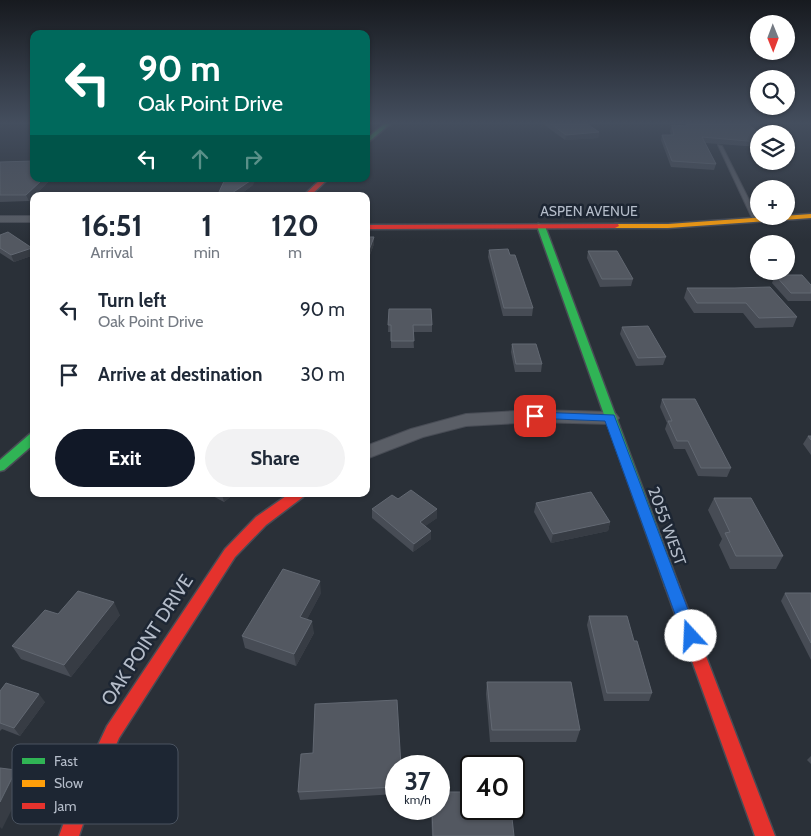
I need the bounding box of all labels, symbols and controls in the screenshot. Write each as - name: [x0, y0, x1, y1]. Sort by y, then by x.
- north arrow: [750, 15, 795, 60]
- map controls: [750, 15, 795, 280]
- text: 90 m: [138, 47, 221, 90]
- icon: left: [55, 50, 120, 115]
- button: search: [750, 70, 795, 115]
- text: Oak Point Drive: [138, 90, 283, 117]
- button: layers: [750, 125, 795, 170]
- icon: left: [133, 145, 161, 173]
- icon: ahead: [186, 145, 214, 173]
- icon: right: [239, 145, 267, 173]
- button: +: [750, 180, 795, 225]
- street label: ASPEN AVENUE: [540, 202, 638, 220]
- text: 16:51: [81, 207, 143, 244]
- text: 1: [201, 207, 212, 244]
- text: 120: [271, 207, 319, 244]
- button: −: [750, 235, 795, 280]
- text: Arrival: [91, 243, 133, 262]
- text: min: [194, 243, 220, 262]
- text: m: [288, 243, 302, 262]
- text: Turn left: [98, 289, 166, 312]
- icon: left: [55, 296, 83, 324]
- text: 90 m: [300, 298, 345, 321]
- text: Oak Point Drive: [98, 312, 203, 331]
- icon: arrive: [55, 361, 83, 389]
- text: Arrive at destination: [98, 363, 262, 386]
- text: 30 m: [301, 363, 345, 386]
- pin: [514, 395, 556, 437]
- icon: arrive: [521, 402, 549, 430]
- button: Exit: [55, 429, 195, 487]
- button: Share: [205, 429, 345, 487]
- street label: 2055 WEST: [644, 484, 690, 568]
- street label: OAK POINT DRIVE: [96, 570, 198, 710]
- position arrow: [664, 609, 716, 661]
- legend: [12, 744, 178, 824]
- text: Fast: [54, 752, 78, 770]
- speed limit sign: 40: [460, 755, 525, 820]
- text: 37: [404, 766, 431, 796]
- text: Slow: [54, 774, 83, 792]
- text: km/h: [404, 792, 431, 807]
- text: Jam: [53, 797, 76, 815]

